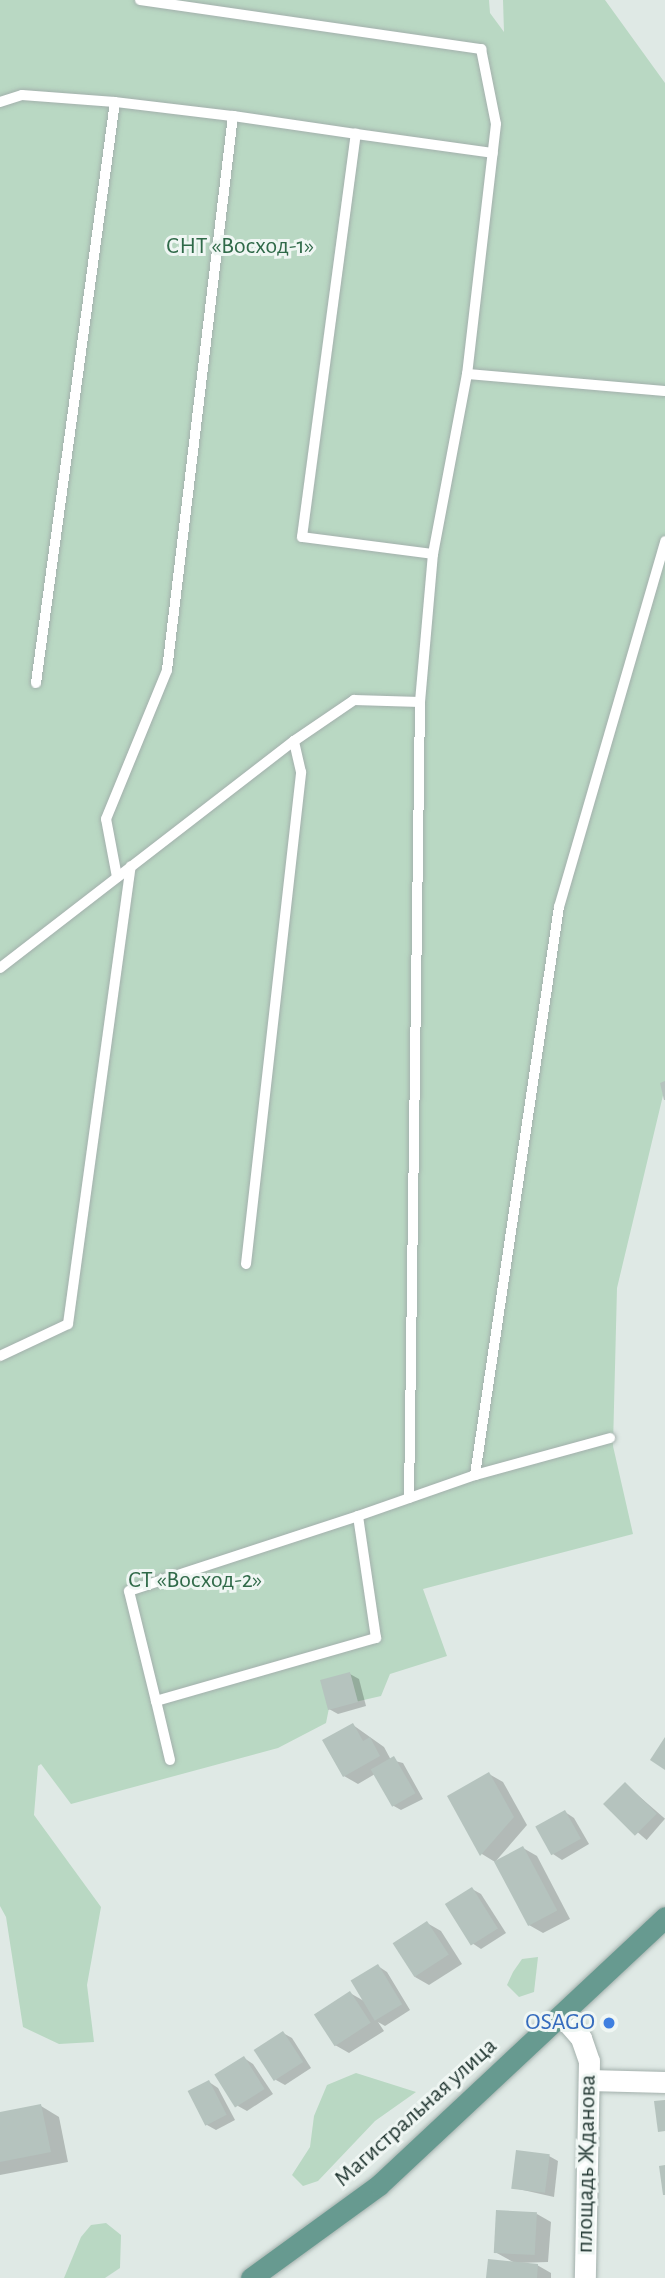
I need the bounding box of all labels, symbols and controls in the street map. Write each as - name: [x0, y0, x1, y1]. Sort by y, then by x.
- park label: СНТ «Восход-1»: [166, 233, 314, 261]
- park label: СТ «Восход-2»: [128, 1567, 262, 1595]
- place label: OSAGO: [525, 2009, 595, 2037]
- marker: OSAGO: [601, 2015, 617, 2031]
- street label: Магистральная улица: [329, 2032, 503, 2194]
- street label: площадь Жданова: [571, 2074, 603, 2254]

